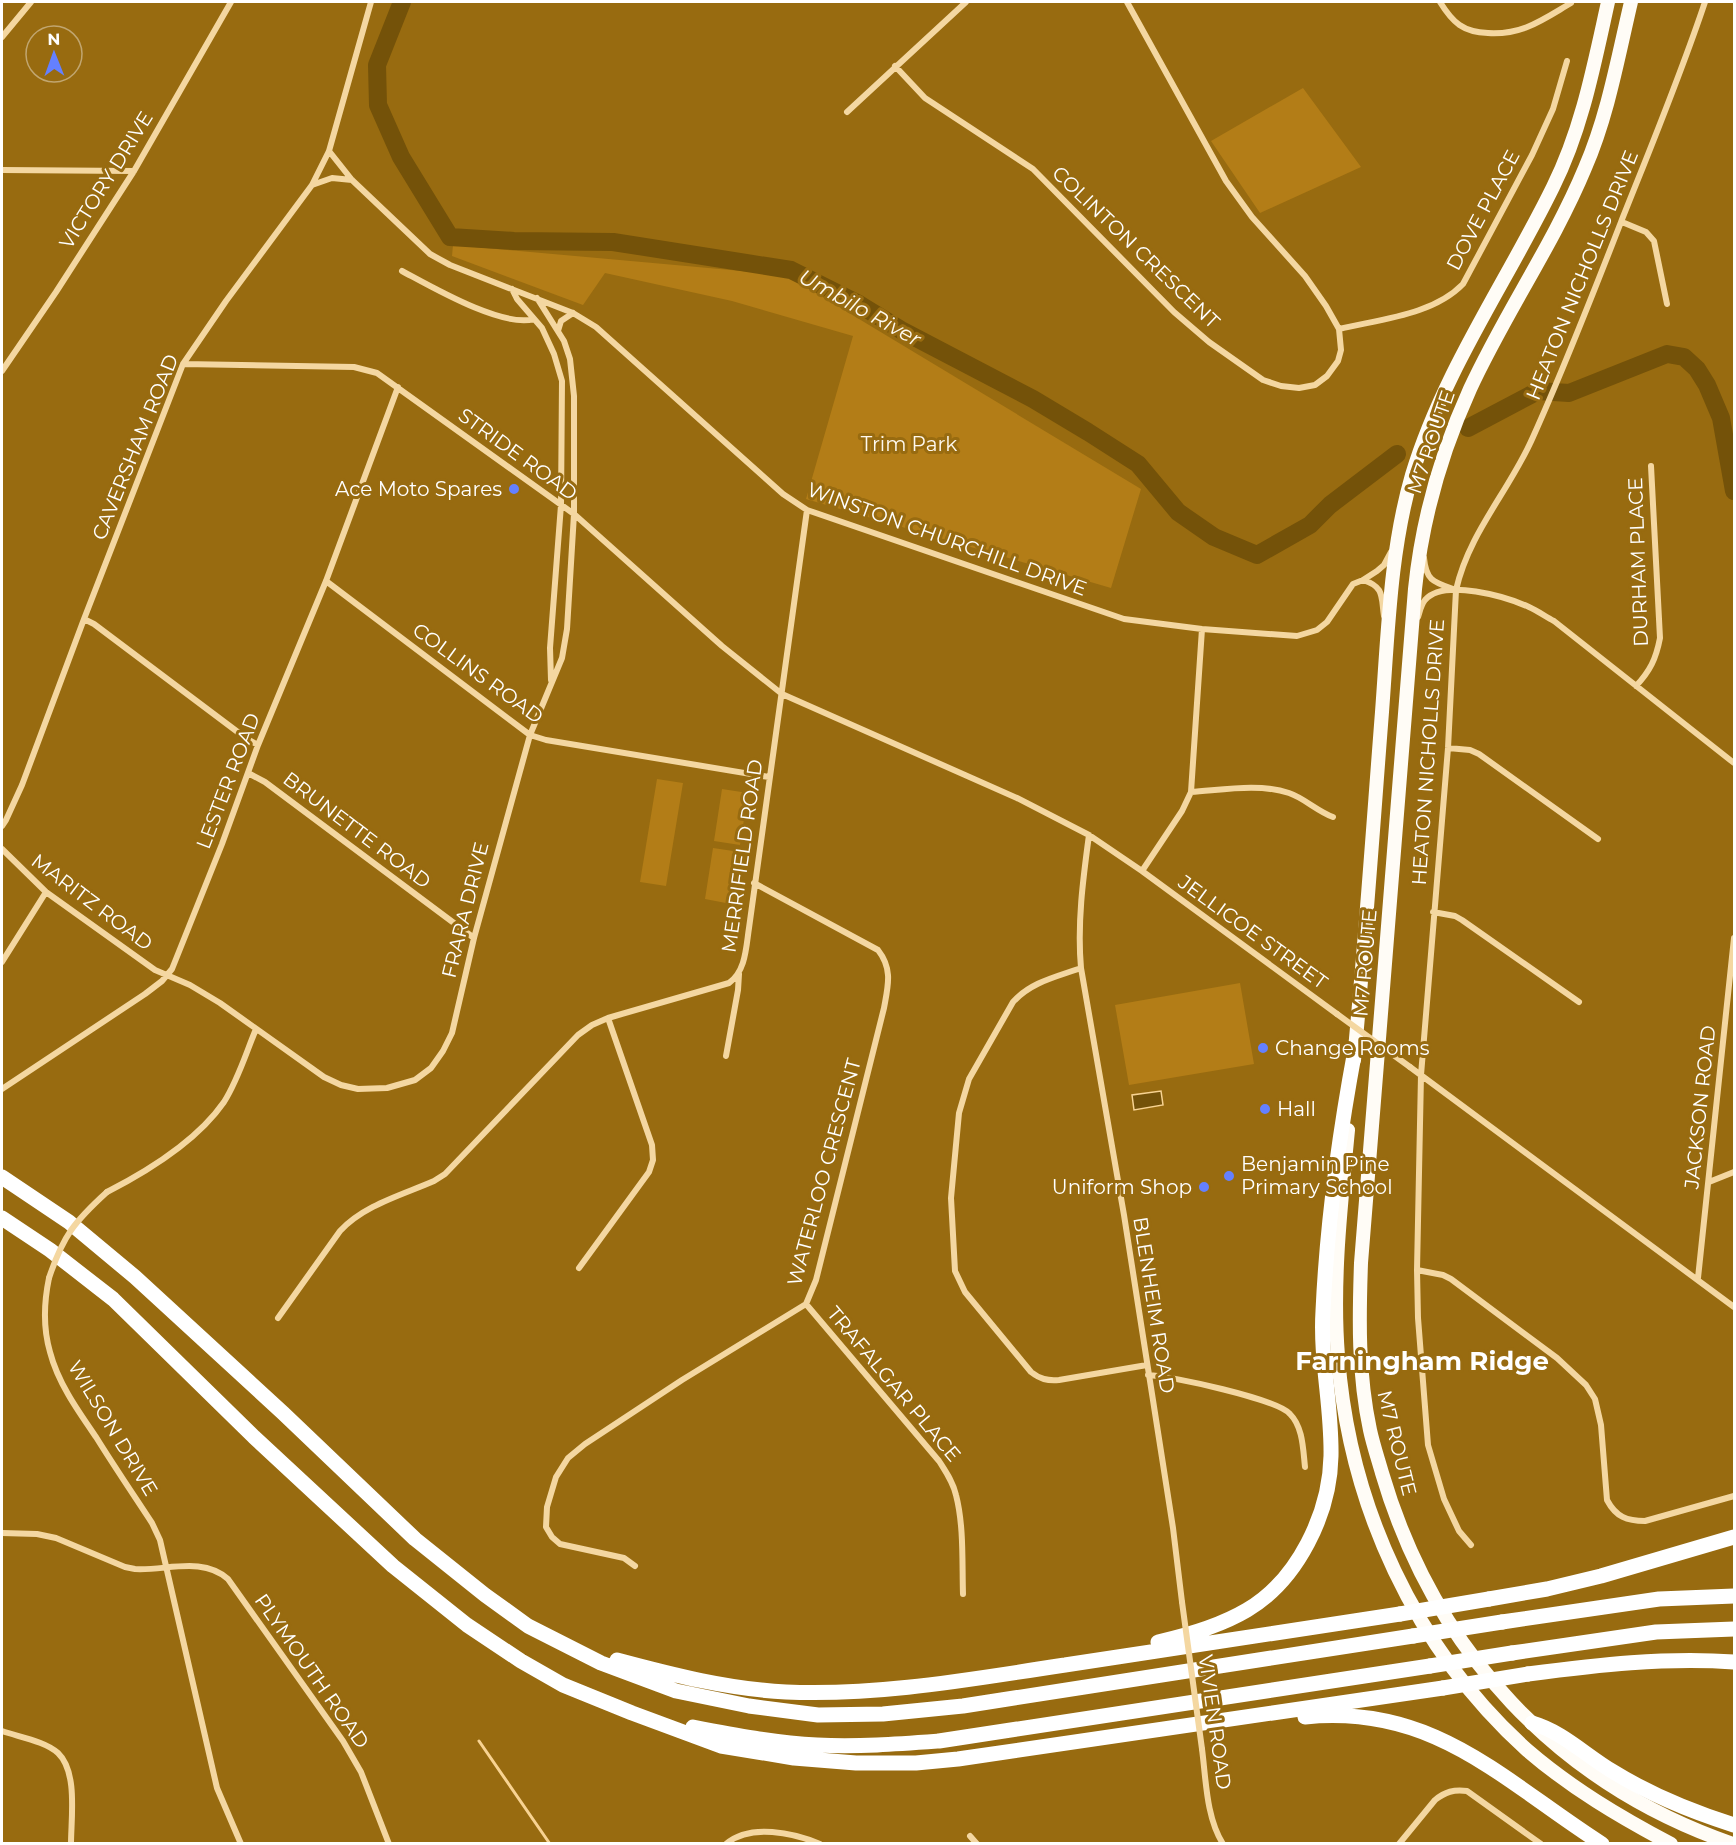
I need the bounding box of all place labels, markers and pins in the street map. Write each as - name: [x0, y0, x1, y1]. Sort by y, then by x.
- place label: Ace Moto Spares: [335, 477, 502, 501]
- marker: Ace Moto Spares: [507, 482, 521, 496]
- place label: Change Rooms: [1275, 1036, 1430, 1060]
- marker: Change Rooms: [1256, 1041, 1270, 1055]
- place label: Hall: [1277, 1097, 1316, 1121]
- marker: Hall: [1258, 1102, 1272, 1116]
- place label: Benjamin Pine Primary School: [1241, 1152, 1393, 1199]
- marker: Benjamin Pine Primary School: [1222, 1169, 1236, 1183]
- place label: Uniform Shop: [1052, 1175, 1192, 1199]
- marker: Uniform Shop: [1197, 1180, 1211, 1194]

